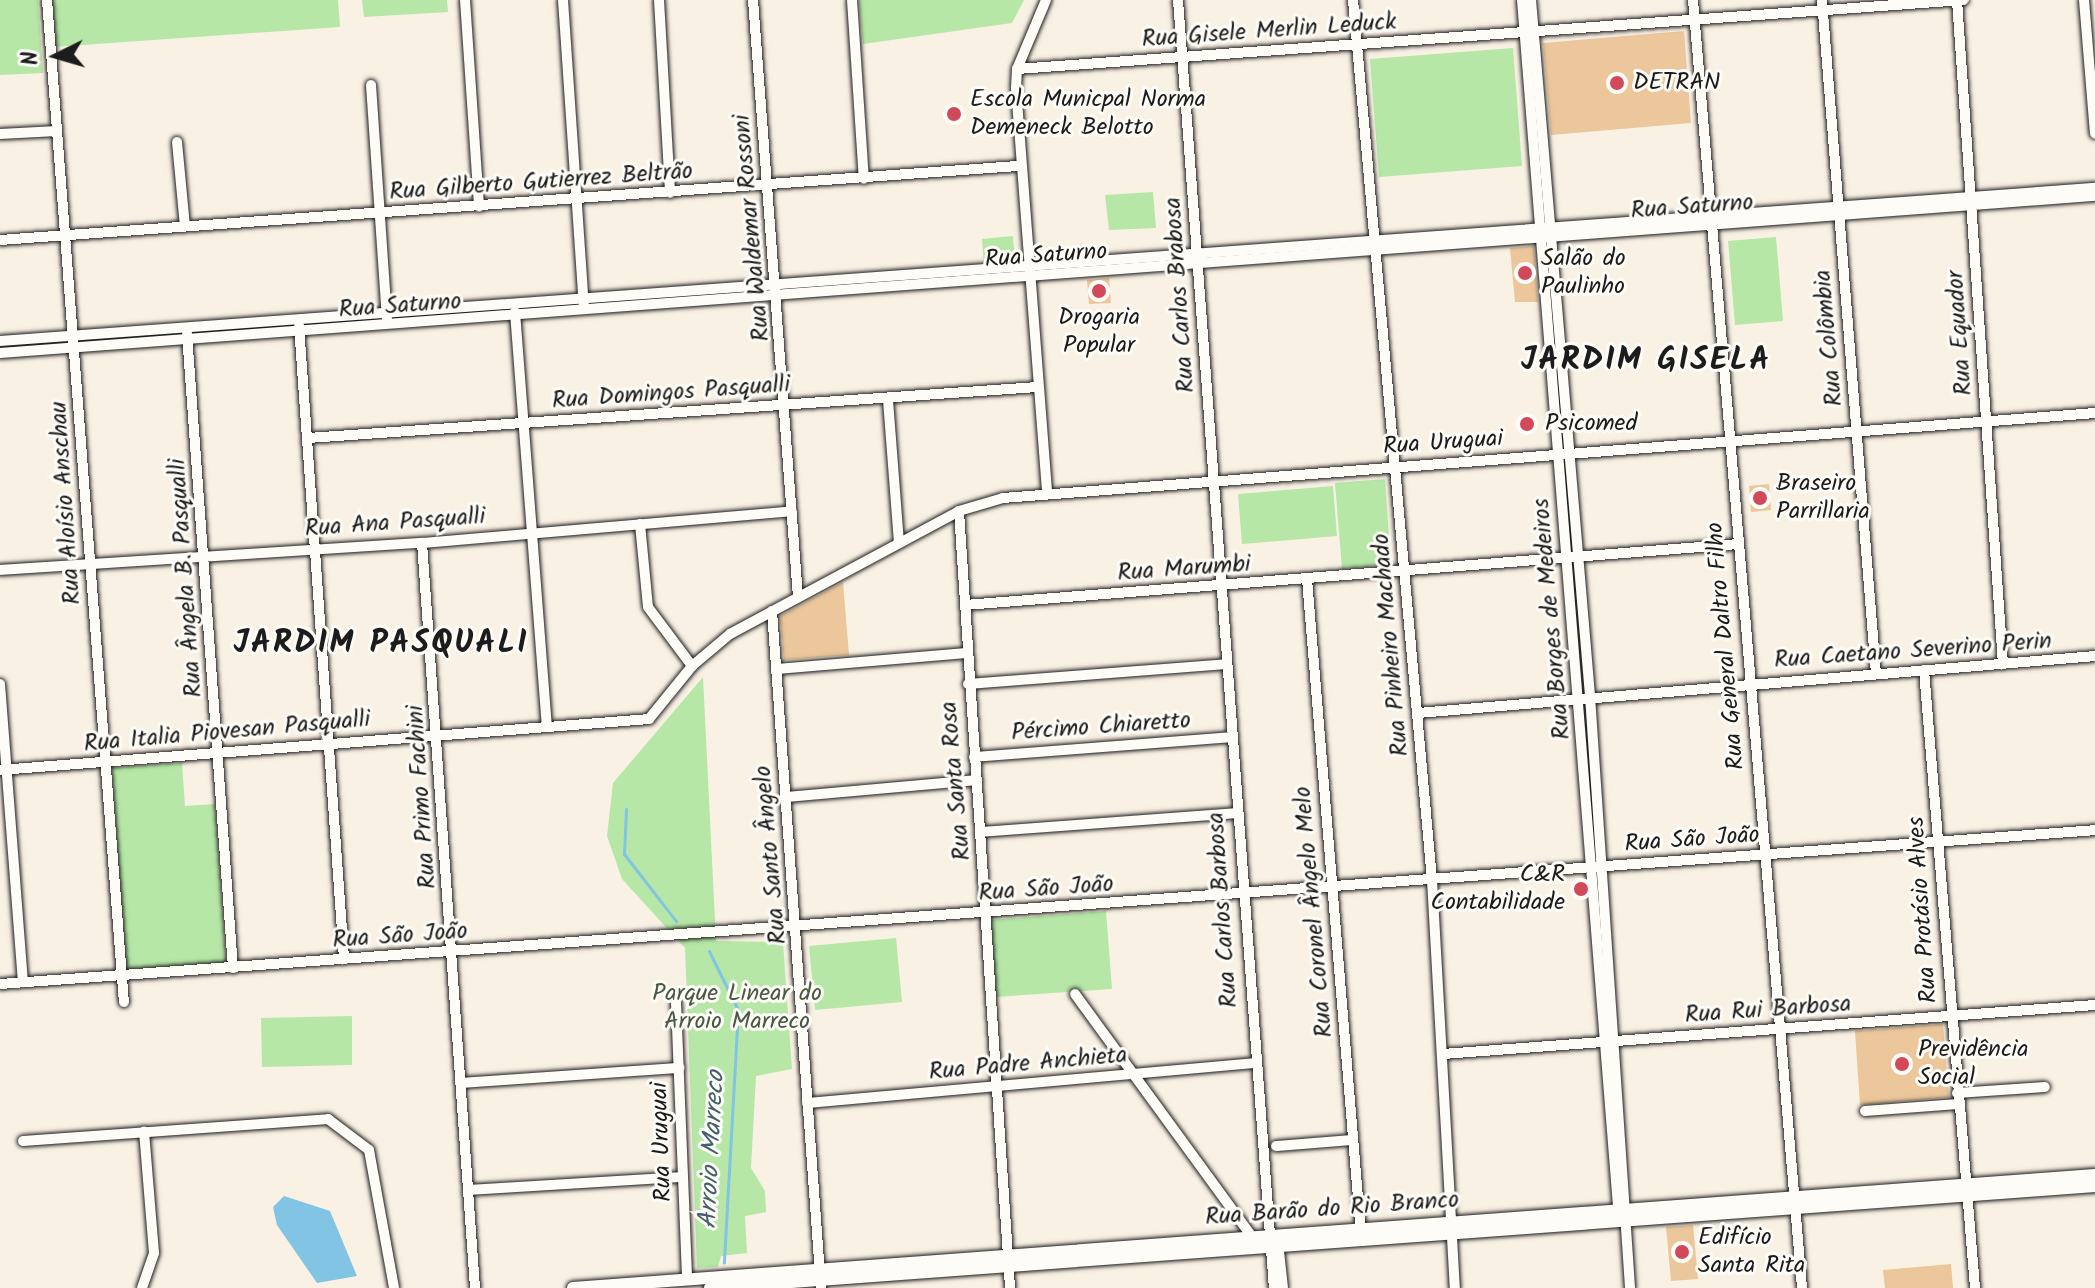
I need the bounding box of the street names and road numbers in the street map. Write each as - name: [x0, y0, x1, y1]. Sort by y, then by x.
- street label: Rua Gisele Merlin Leduck: [1141, 8, 1397, 54]
- street label: Rua Waldemar Rossoni: [728, 113, 776, 343]
- street label: Rua Gilberto Gutierrez Beltrão: [388, 157, 694, 207]
- street label: Rua Saturno: [1630, 188, 1754, 226]
- street label: Rua Carlos Brabosa: [1159, 196, 1201, 394]
- street label: Rua Saturno: [984, 237, 1108, 275]
- street label: Rua Colômbia: [1809, 268, 1849, 408]
- street label: Rua Equador: [1941, 269, 1979, 397]
- street label: Rua Saturno: [338, 287, 462, 325]
- street label: Rua Domingos Pasqualli: [551, 370, 791, 416]
- street label: Rua Aloísio Anschau: [45, 400, 87, 606]
- street label: Rua Uruguai: [1382, 424, 1504, 462]
- street label: Rua Ângela B. Pasqualli: [163, 458, 209, 698]
- street label: Rua Borges de Medeiros: [1527, 497, 1577, 741]
- street label: Rua Ana Pasqualli: [304, 502, 486, 544]
- street label: Rua General Daltro Filho: [1701, 521, 1751, 771]
- street label: Rua Pinheiro Machado: [1367, 532, 1415, 758]
- street label: Rua Marumbi: [1116, 550, 1252, 588]
- street label: Rua Caetano Severino Perin: [1773, 627, 2053, 675]
- street label: Rua Santa Rosa: [935, 700, 977, 862]
- street label: Rua Primo Fachini: [401, 704, 443, 890]
- street label: Rua Italia Piovesan Pasqualli: [83, 705, 371, 759]
- street label: Pércimo Chiaretto: [1010, 706, 1192, 748]
- street label: Rua Santo Ângelo: [749, 764, 793, 946]
- street label: Rua Coronel Ângelo Melo: [1289, 785, 1339, 1039]
- street label: Rua Carlos Barbosa: [1202, 811, 1244, 1009]
- street label: Rua Protásio Alves: [1902, 816, 1944, 1004]
- street label: Rua São João: [1624, 821, 1760, 859]
- street label: Rua São João: [978, 870, 1114, 908]
- street label: Rua São João: [332, 917, 468, 955]
- street label: Rua Rui Barbosa: [1684, 990, 1852, 1030]
- street label: Rua Padre Anchieta: [928, 1041, 1128, 1087]
- street label: Rua Uruguai: [646, 1081, 678, 1203]
- street label: Rua Barão do Rio Branco: [1204, 1186, 1460, 1232]

